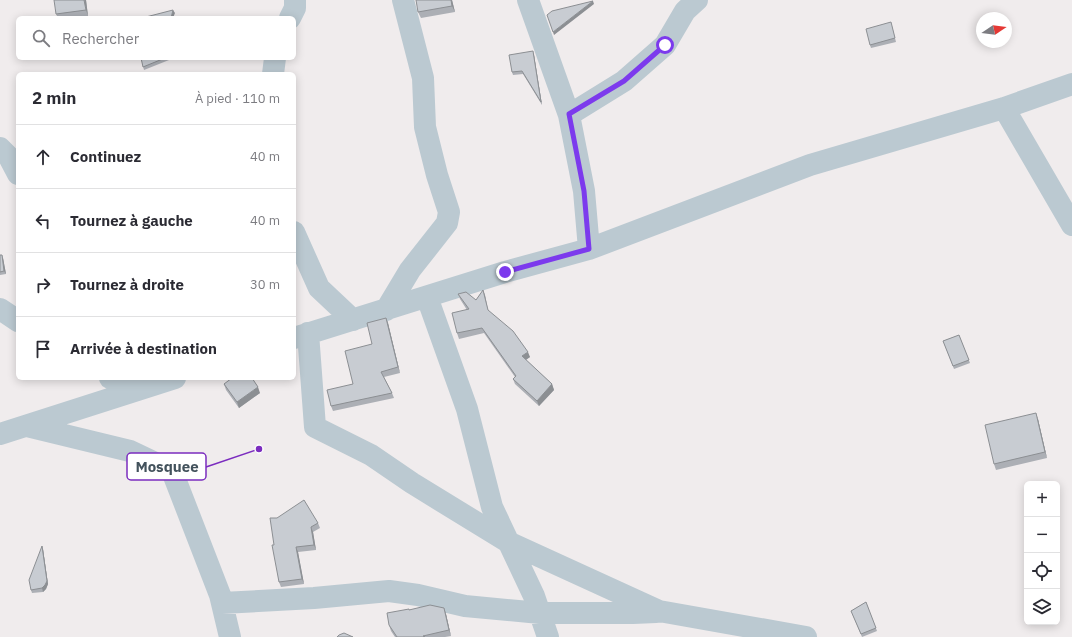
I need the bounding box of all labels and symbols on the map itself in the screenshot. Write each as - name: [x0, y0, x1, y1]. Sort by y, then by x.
- north arrow: [976, 12, 1012, 48]
- route start: [656, 36, 674, 54]
- route end: [496, 263, 514, 281]
- callout: Mosquee: [127, 453, 206, 480]
- text: Mosquee: [135, 457, 199, 476]

